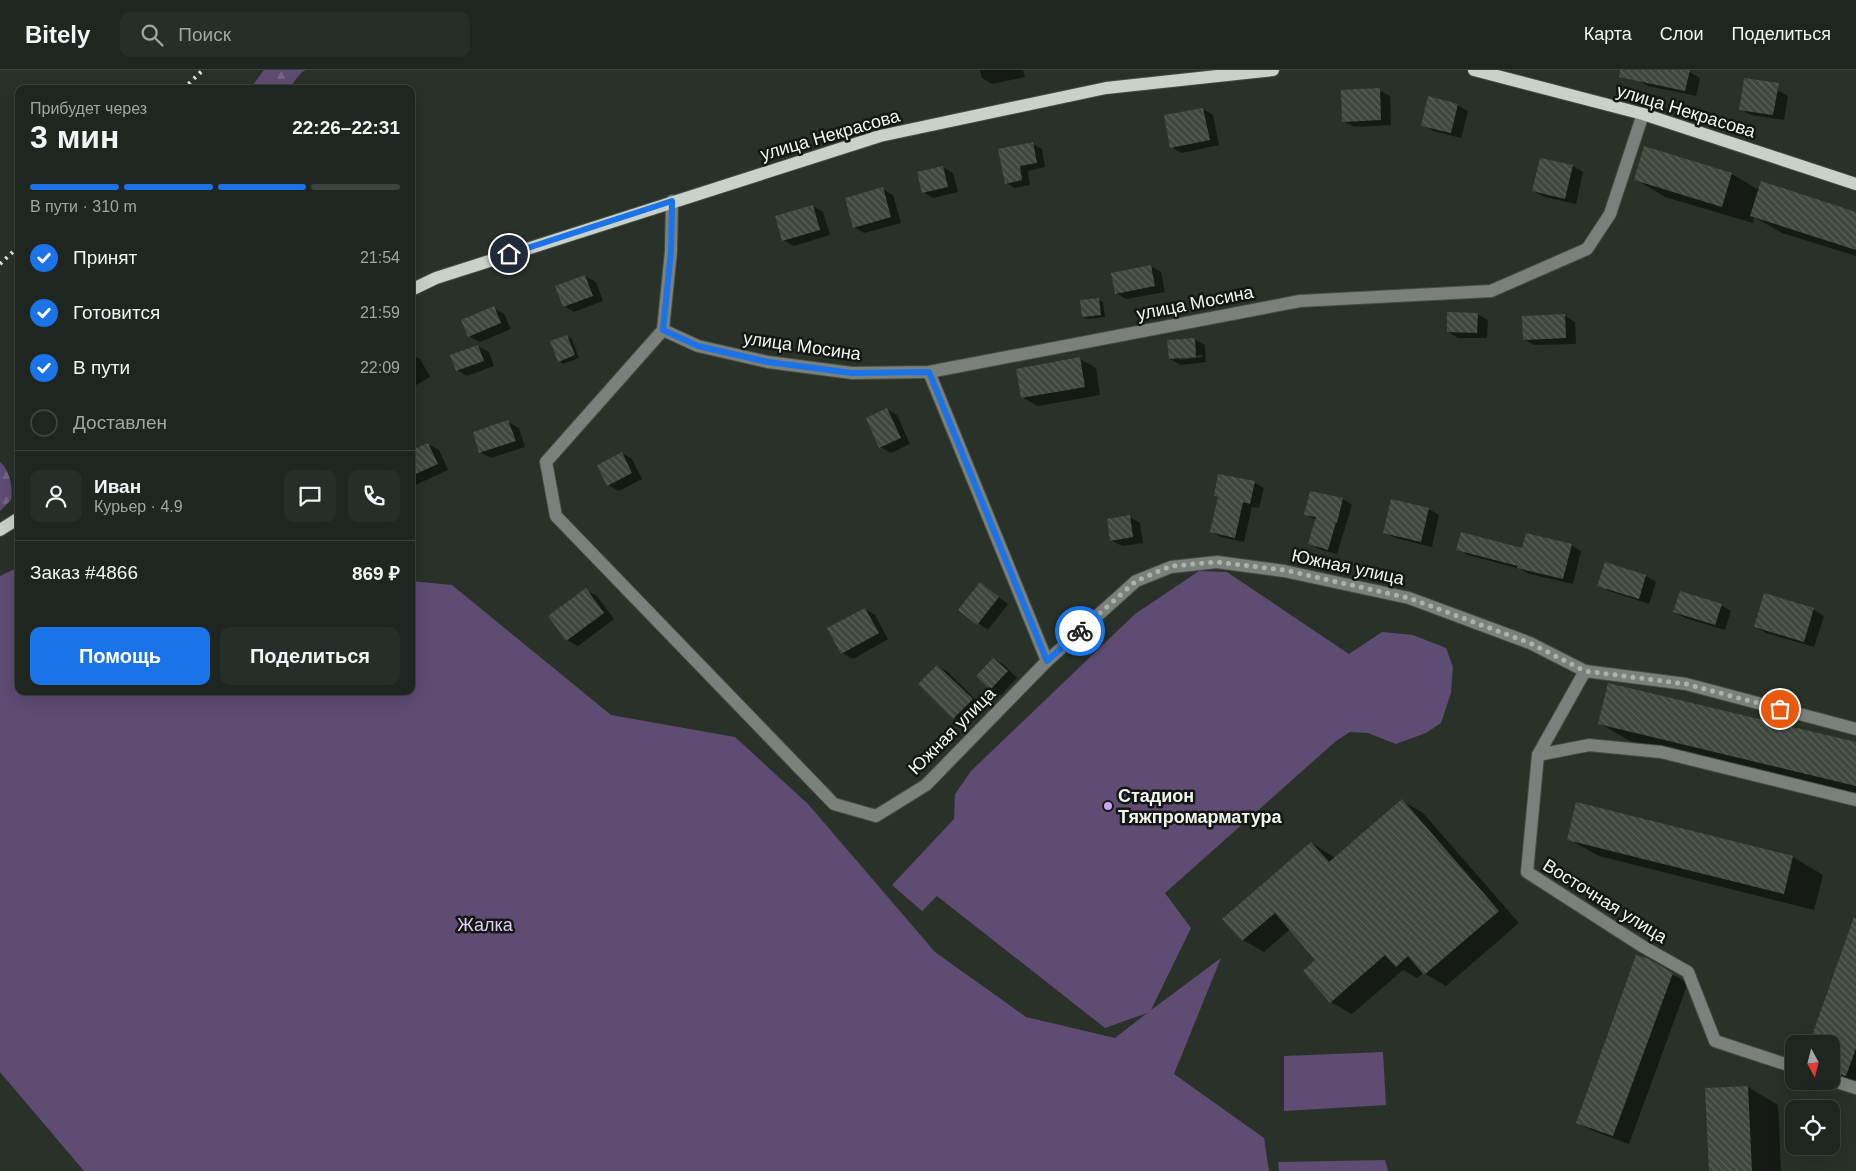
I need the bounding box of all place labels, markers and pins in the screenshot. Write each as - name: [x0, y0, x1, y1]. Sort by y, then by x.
- pin: [488, 233, 530, 275]
- pin: [1759, 688, 1801, 730]
- place label: Стадион Тяжпромарматура: [1118, 786, 1282, 827]
- marker: Стадион Тяжпромарматура: [1102, 800, 1114, 812]

